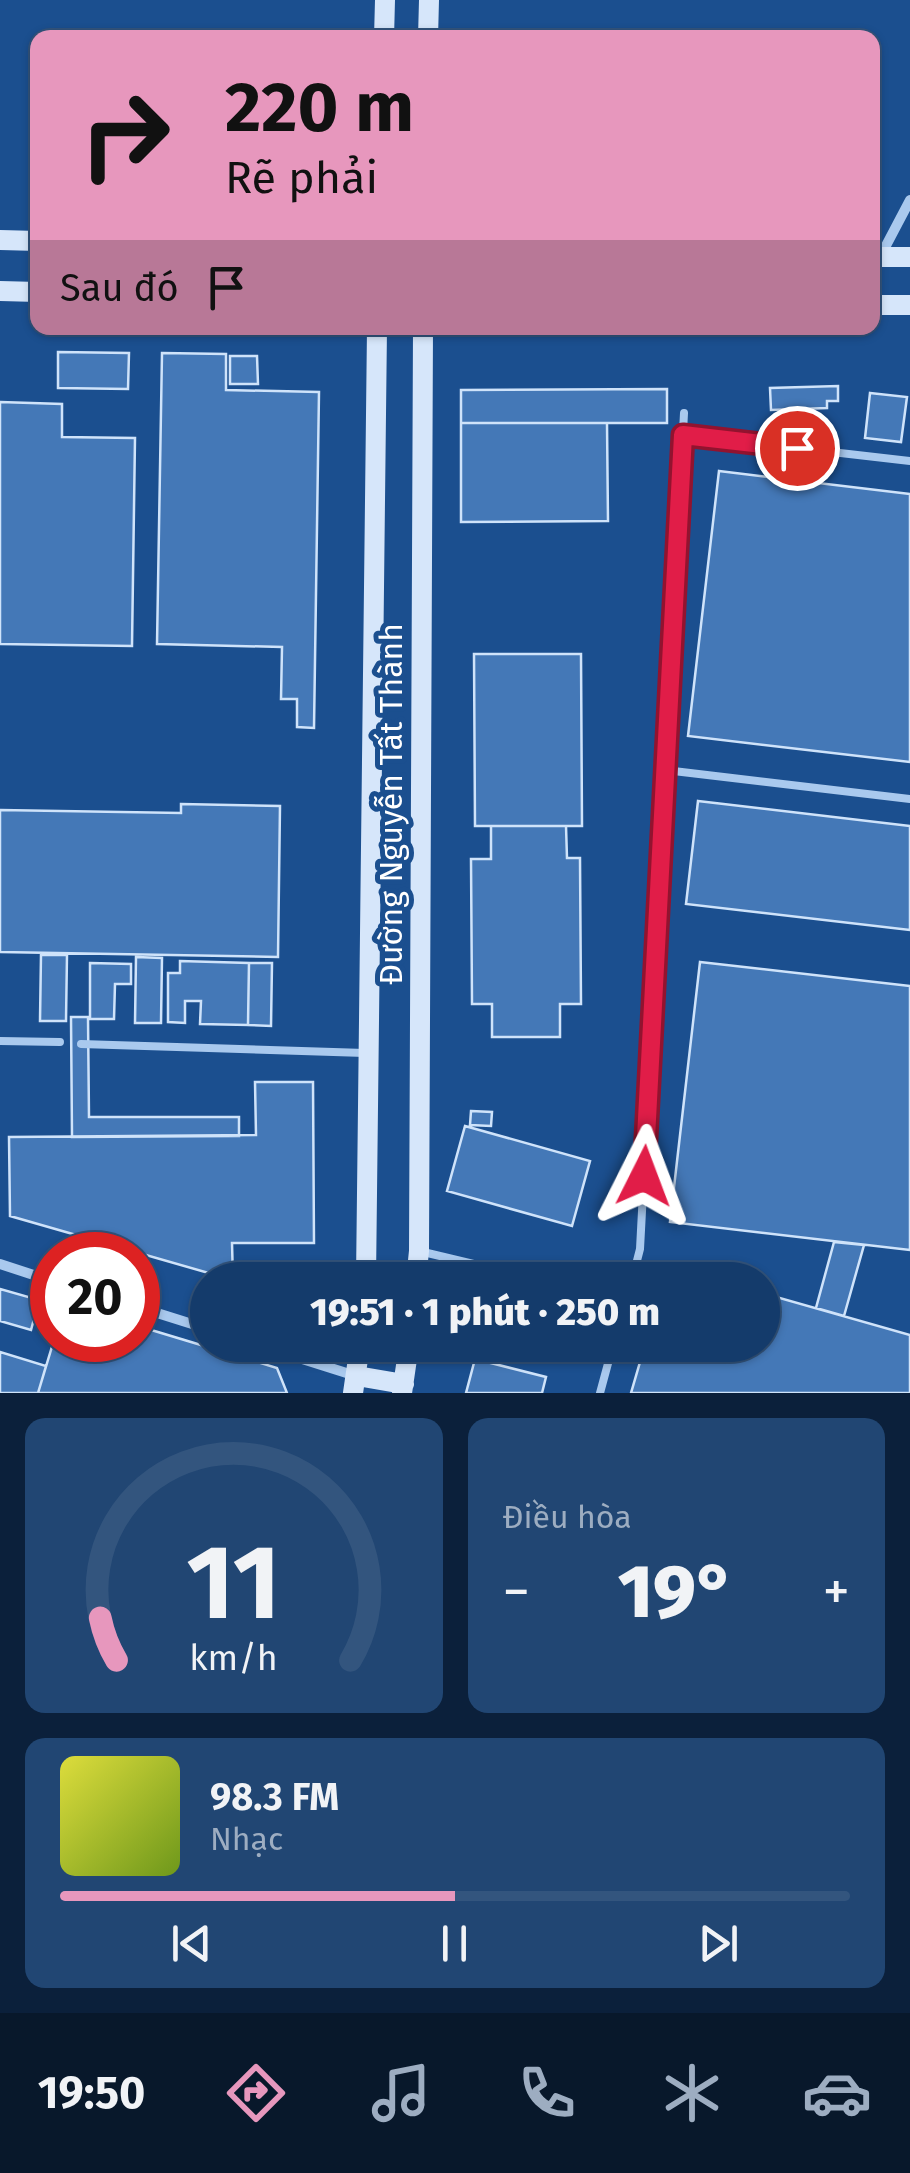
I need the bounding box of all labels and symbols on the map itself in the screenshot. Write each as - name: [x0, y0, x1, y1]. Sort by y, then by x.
- pin: [755, 406, 840, 491]
- street label: Đường Nguyễn Tất Thành: [372, 623, 410, 985]
- position arrow: [592, 1124, 696, 1228]
- speed limit sign: 20: [30, 1232, 160, 1362]

